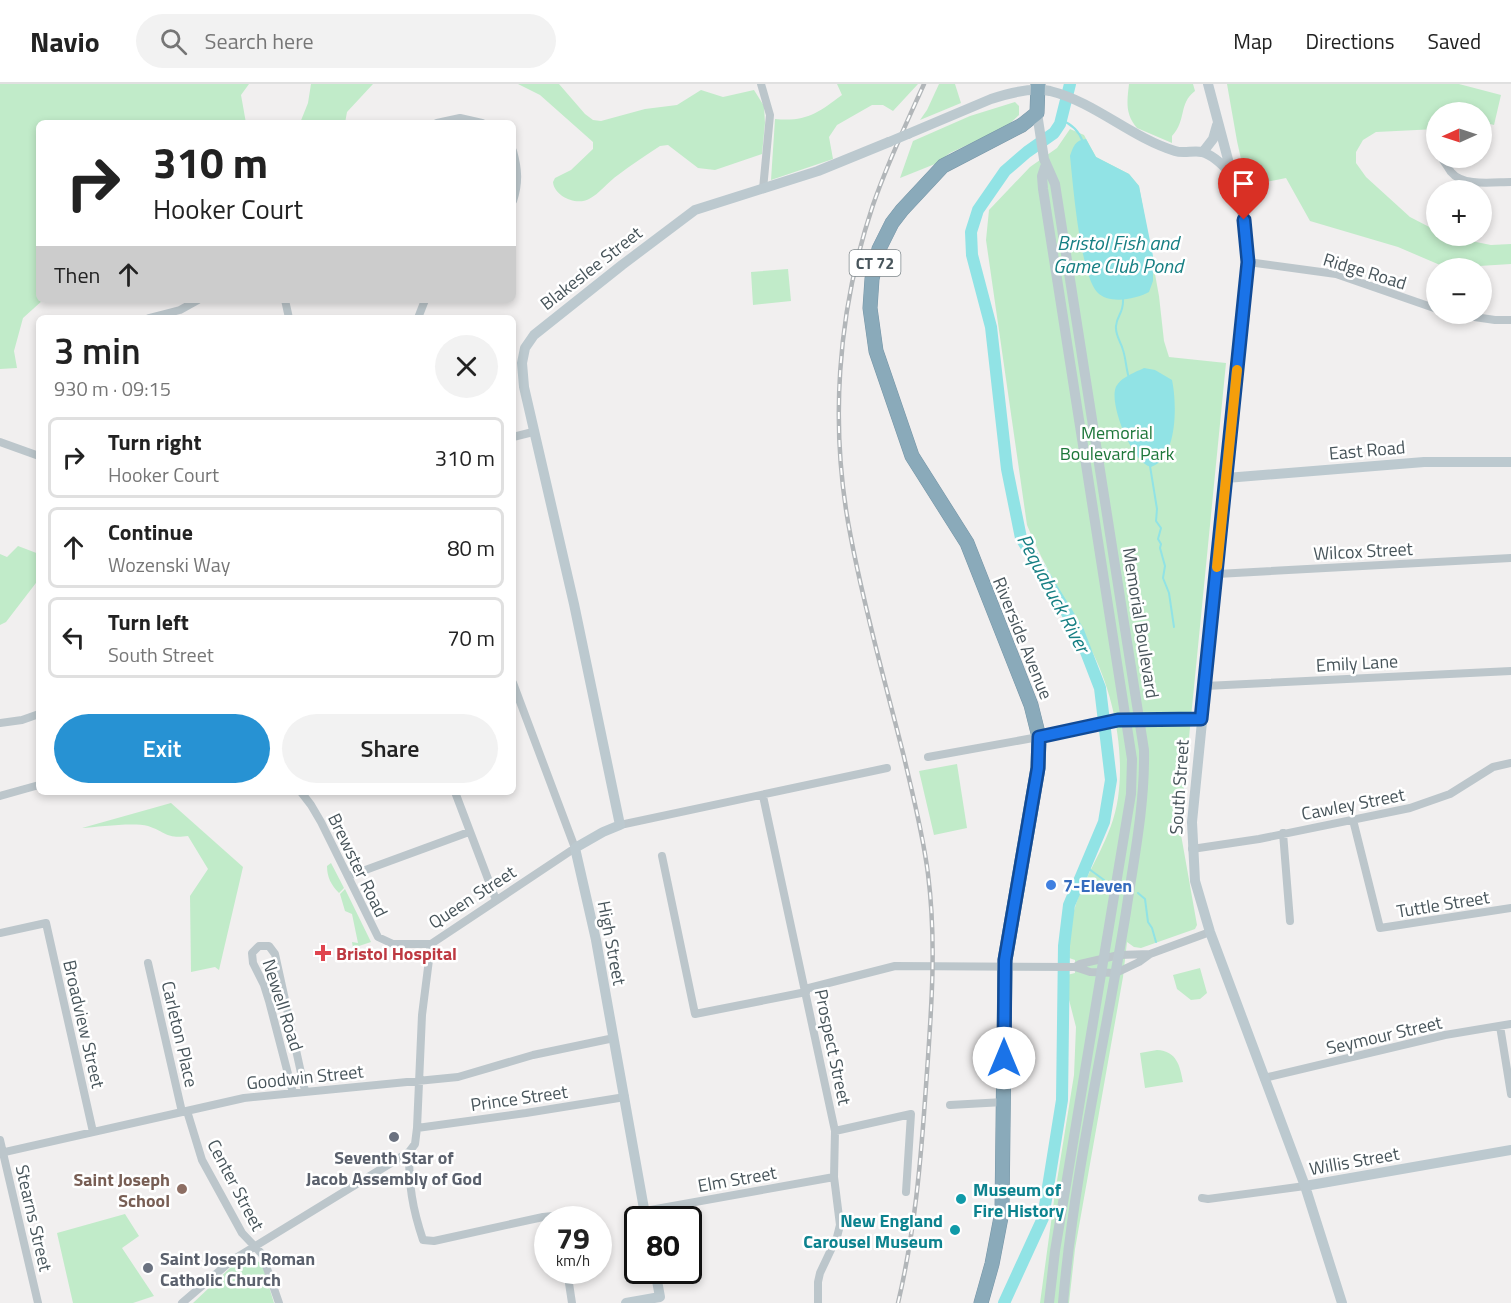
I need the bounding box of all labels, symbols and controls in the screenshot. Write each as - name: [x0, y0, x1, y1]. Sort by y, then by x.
- search box: [136, 14, 556, 68]
- text: Navio: [30, 20, 100, 63]
- text: Search here: [205, 24, 314, 58]
- icon: search: [157, 25, 190, 58]
- text: Map: [1233, 25, 1273, 57]
- text: Directions: [1306, 25, 1395, 57]
- text: Saved: [1428, 25, 1481, 57]
- north arrow: [1426, 102, 1492, 168]
- map controls: [1426, 102, 1492, 324]
- text: 310 m: [153, 130, 268, 194]
- icon: right: [54, 144, 132, 222]
- pin: [1218, 158, 1269, 220]
- icon: arrive: [1227, 167, 1260, 200]
- button: +: [1426, 180, 1492, 246]
- text: Hooker Court: [153, 188, 303, 229]
- street label: Blakeslee Street: [534, 219, 648, 316]
- water label: Bristol Fish and Game Club Pond: [1053, 227, 1185, 281]
- street label: Ridge Road: [1320, 246, 1410, 296]
- road number: CT 72: [850, 250, 900, 276]
- text: Then: [54, 258, 100, 292]
- icon: ahead: [112, 258, 145, 291]
- button: −: [1426, 258, 1492, 324]
- text: 3 min: [54, 323, 141, 378]
- button: close: [435, 335, 498, 398]
- text: 930 m · 09:15: [54, 373, 171, 404]
- park label: Memorial Boulevard Park: [1060, 419, 1175, 467]
- text: Turn right: [108, 425, 202, 459]
- street label: East Road: [1328, 433, 1406, 467]
- icon: right: [57, 441, 90, 474]
- text: 310 m: [435, 441, 495, 475]
- text: Hooker Court: [108, 459, 219, 490]
- text: Continue: [108, 515, 193, 549]
- water label: Pequabuck River: [1010, 528, 1100, 661]
- icon: ahead: [57, 531, 90, 564]
- text: 80 m: [447, 531, 495, 565]
- street label: Wilcox Street: [1313, 535, 1414, 567]
- street label: Memorial Boulevard: [1116, 546, 1166, 700]
- text: Wozenski Way: [108, 549, 230, 580]
- street label: Riverside Avenue: [986, 573, 1060, 703]
- text: Turn left: [108, 605, 189, 639]
- icon: left: [57, 621, 90, 654]
- text: 70 m: [447, 621, 495, 655]
- text: South Street: [108, 639, 214, 670]
- street label: Emily Lane: [1315, 647, 1399, 679]
- button: Exit: [54, 714, 270, 783]
- button: Share: [282, 714, 498, 783]
- street label: South Street: [1162, 738, 1196, 835]
- street label: Cawley Street: [1299, 781, 1408, 827]
- street label: Brewster Road: [321, 808, 395, 922]
- street label: Queen Street: [423, 858, 522, 935]
- place label: 7-Eleven: [1063, 872, 1132, 899]
- marker: 7-Eleven: [1044, 878, 1058, 892]
- street label: Tuttle Street: [1395, 883, 1492, 925]
- street label: High Street: [591, 899, 634, 988]
- place label: Bristol Hospital: [336, 940, 457, 967]
- marker: Bristol Hospital: [314, 944, 332, 962]
- street label: Newell Road: [255, 956, 311, 1054]
- street label: Broadview Street: [56, 957, 112, 1091]
- street label: Carleton Place: [155, 978, 205, 1090]
- street label: Prospect Street: [808, 987, 859, 1108]
- street label: Seymour Street: [1323, 1008, 1445, 1061]
- position arrow: [972, 1026, 1036, 1090]
- street label: Goodwin Street: [245, 1057, 365, 1097]
- street label: Prince Street: [469, 1078, 570, 1118]
- marker: Seventh Star of Jacob Assembly of God: [387, 1130, 401, 1144]
- street label: Center Street: [201, 1134, 272, 1236]
- street label: Willis Street: [1307, 1140, 1402, 1182]
- place label: Seventh Star of Jacob Assembly of God: [306, 1144, 482, 1192]
- street label: Elm Street: [695, 1159, 779, 1199]
- street label: Stearns Street: [9, 1162, 60, 1275]
- place label: Saint Joseph School: [74, 1166, 170, 1214]
- place label: Museum of Fire History: [973, 1176, 1064, 1224]
- marker: Saint Joseph School: [175, 1182, 189, 1196]
- marker: Museum of Fire History: [954, 1192, 968, 1206]
- speed limit sign: 80: [624, 1206, 702, 1284]
- place label: New England Carousel Museum: [803, 1207, 943, 1255]
- text: 79: [556, 1215, 590, 1261]
- marker: New England Carousel Museum: [948, 1223, 962, 1237]
- place label: Saint Joseph Roman Catholic Church: [160, 1245, 315, 1293]
- text: km/h: [556, 1249, 590, 1272]
- marker: Saint Joseph Roman Catholic Church: [141, 1261, 155, 1275]

